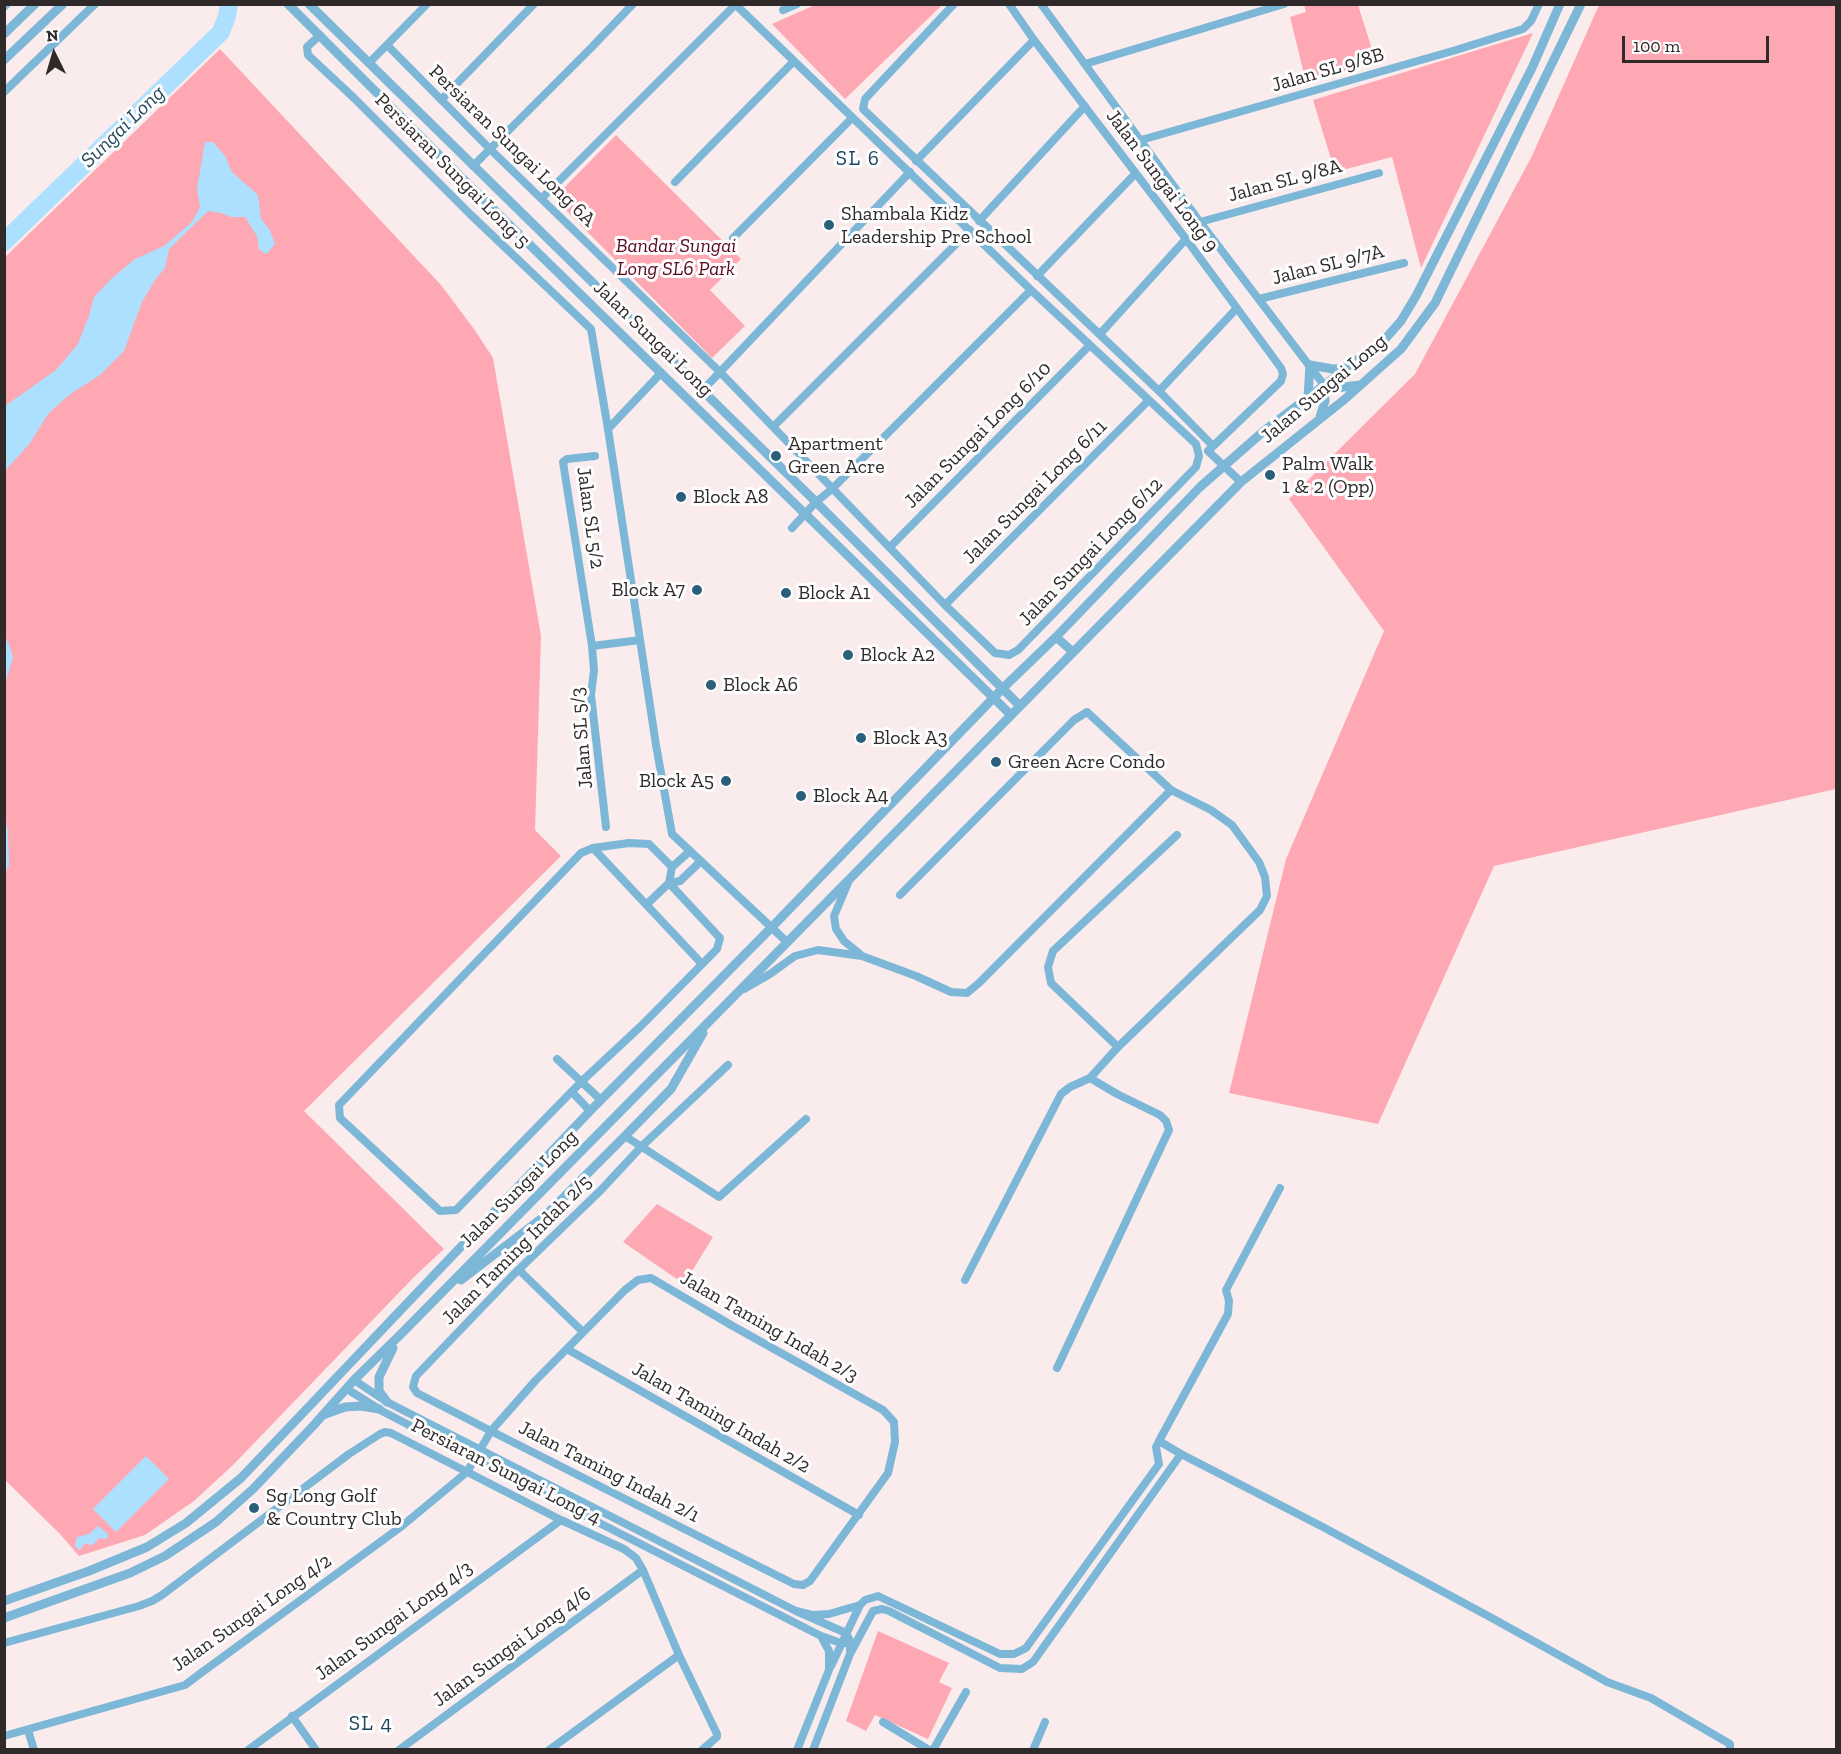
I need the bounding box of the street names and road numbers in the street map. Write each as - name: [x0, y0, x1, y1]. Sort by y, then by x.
- street label: Jalan SL 9/8B: [1269, 43, 1387, 97]
- street label: Persiaran Sungai Long 6A: [424, 60, 600, 232]
- street label: Persiaran Sungai Long 5: [369, 88, 535, 254]
- street label: Jalan Sungai Long 9: [1101, 105, 1223, 257]
- street label: Jalan SL 9/8A: [1226, 154, 1344, 208]
- street label: Jalan SL 9/7A: [1270, 240, 1386, 290]
- street label: Jalan Sungai Long: [588, 276, 718, 402]
- street label: Jalan Sungai Long: [1256, 329, 1392, 449]
- street label: Jalan Sungai Long 6/10: [899, 356, 1057, 514]
- street label: Jalan Sungai Long 6/11: [958, 415, 1112, 569]
- street label: Jalan SL 5/2: [571, 466, 609, 570]
- street label: Jalan Sungai Long 6/12: [1014, 473, 1168, 631]
- street label: Jalan SL 5/3: [566, 686, 598, 790]
- street label: Jalan Sungai Long: [455, 1125, 583, 1253]
- street label: Jalan Taming Indah 2/5: [437, 1170, 597, 1330]
- street label: Jalan Taming Indah 2/3: [676, 1266, 862, 1388]
- street label: Jalan Taming Indah 2/2: [628, 1357, 814, 1479]
- street label: Persiaran Sungai Long 4: [407, 1414, 605, 1530]
- street label: Jalan Taming Indah 2/1: [515, 1416, 703, 1528]
- street label: Jalan Sungai Long 4/2: [168, 1549, 336, 1677]
- street label: Jalan Sungai Long 4/3: [311, 1556, 477, 1686]
- street label: Jalan Sungai Long 4/6: [428, 1582, 596, 1712]

